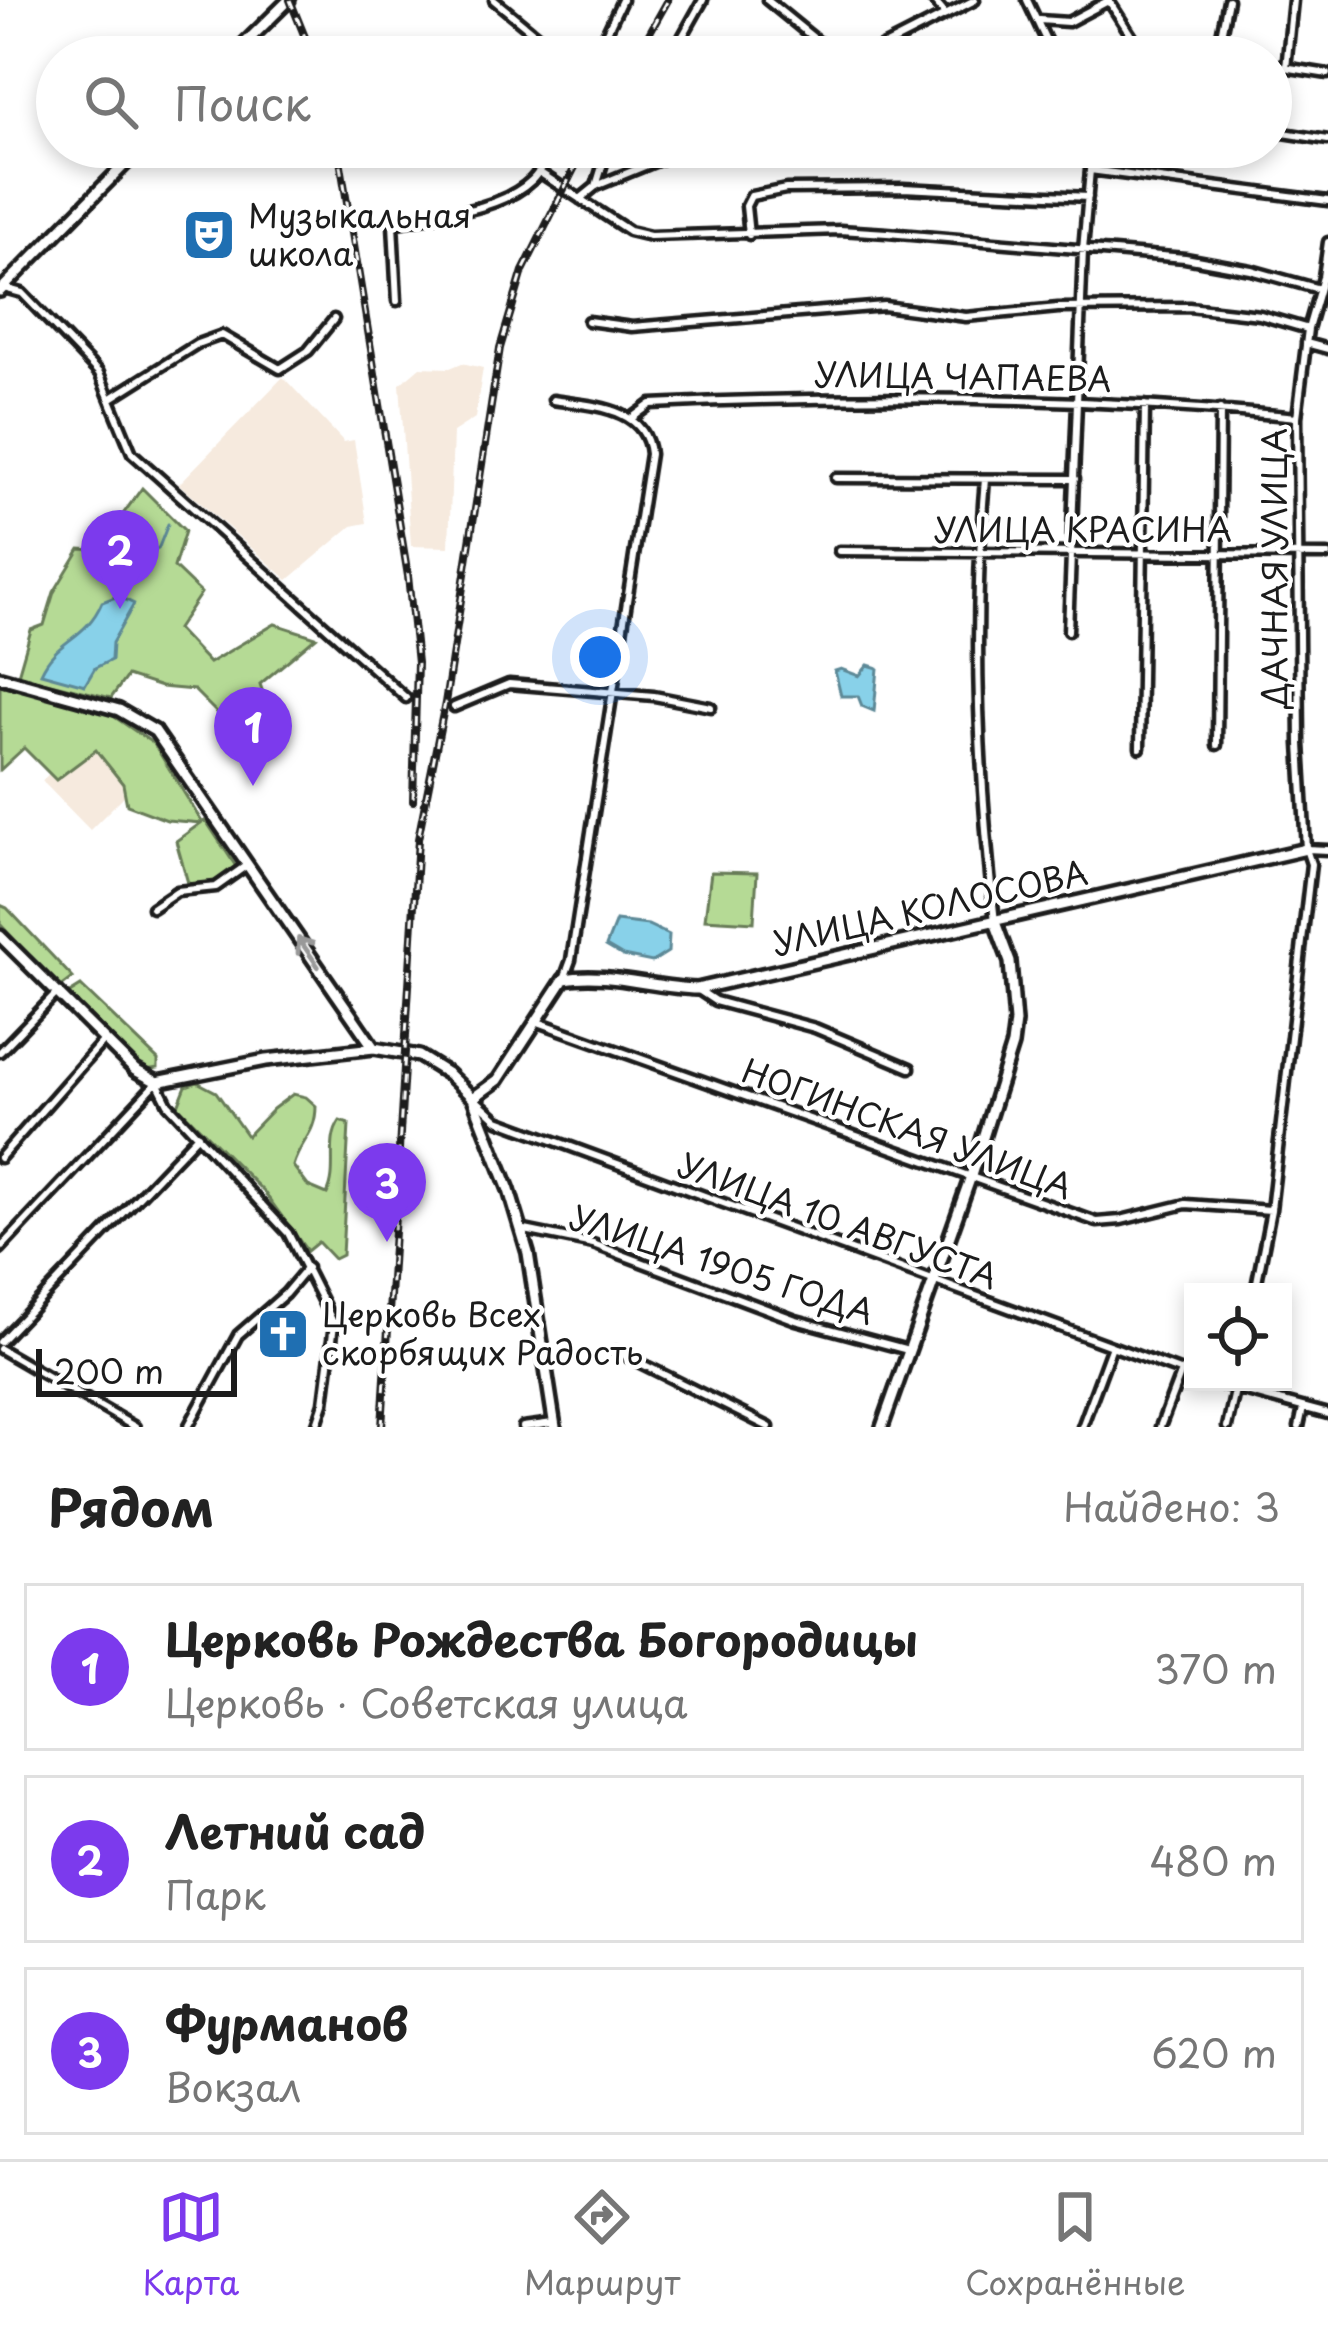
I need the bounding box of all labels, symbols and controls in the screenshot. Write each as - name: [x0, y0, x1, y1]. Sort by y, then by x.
- search box: [36, 36, 1292, 168]
- text: Поиск: [174, 68, 311, 136]
- icon: search: [78, 69, 144, 135]
- place label: Музыкальная школа: [248, 189, 471, 277]
- theatre icon: Музыкальная школа: [181, 207, 237, 263]
- street label: УЛИЦА ЧАПАЕВА: [814, 347, 1112, 403]
- street label: ДАЧНАЯ УЛИЦА: [1248, 428, 1298, 709]
- street label: УЛИЦА КРАСИНА: [934, 503, 1232, 553]
- pin: 2: [81, 510, 159, 609]
- your location: [570, 627, 630, 687]
- pin: 1: [214, 687, 292, 786]
- street label: УЛИЦА КОЛОСОВА: [767, 846, 1092, 967]
- one-way arrow: [296, 935, 321, 969]
- street label: НОГИНСКАЯ УЛИЦА: [735, 1044, 1080, 1210]
- street label: УЛИЦА 10 АВГУСТА: [672, 1138, 1006, 1300]
- pin: 3: [348, 1143, 426, 1242]
- street label: УЛИЦА 1905 ГОДА: [564, 1190, 881, 1336]
- map controls: [1184, 1283, 1292, 1391]
- button: locate: [1184, 1283, 1292, 1391]
- place label: Церковь Всех скорбящих Радость: [322, 1288, 643, 1376]
- church icon: Церковь Всех скорбящих Радость: [255, 1306, 311, 1362]
- scale bar: [36, 1343, 237, 1396]
- text: 200 m: [54, 1345, 164, 1395]
- text: Рядом: [48, 1467, 214, 1544]
- text: Найдено: 3: [1063, 1476, 1280, 1535]
- text: Церковь Рождества Богородицы: [165, 1604, 918, 1672]
- text: 1: [81, 1638, 99, 1697]
- text: 370 m: [1154, 1638, 1277, 1697]
- text: Церковь · Советская улица: [165, 1672, 688, 1731]
- text: Летний сад: [165, 1796, 425, 1864]
- text: 2: [76, 1830, 104, 1889]
- text: 480 m: [1150, 1830, 1277, 1889]
- text: Парк: [165, 1864, 266, 1923]
- text: Фурманов: [165, 1988, 409, 2056]
- text: 3: [77, 2022, 103, 2081]
- text: 620 m: [1151, 2022, 1277, 2081]
- text: Вокзал: [165, 2056, 301, 2115]
- tab: Карта: [142, 2184, 239, 2306]
- tab: Маршрут: [524, 2184, 680, 2306]
- tab: Сохранённые: [965, 2184, 1186, 2306]

